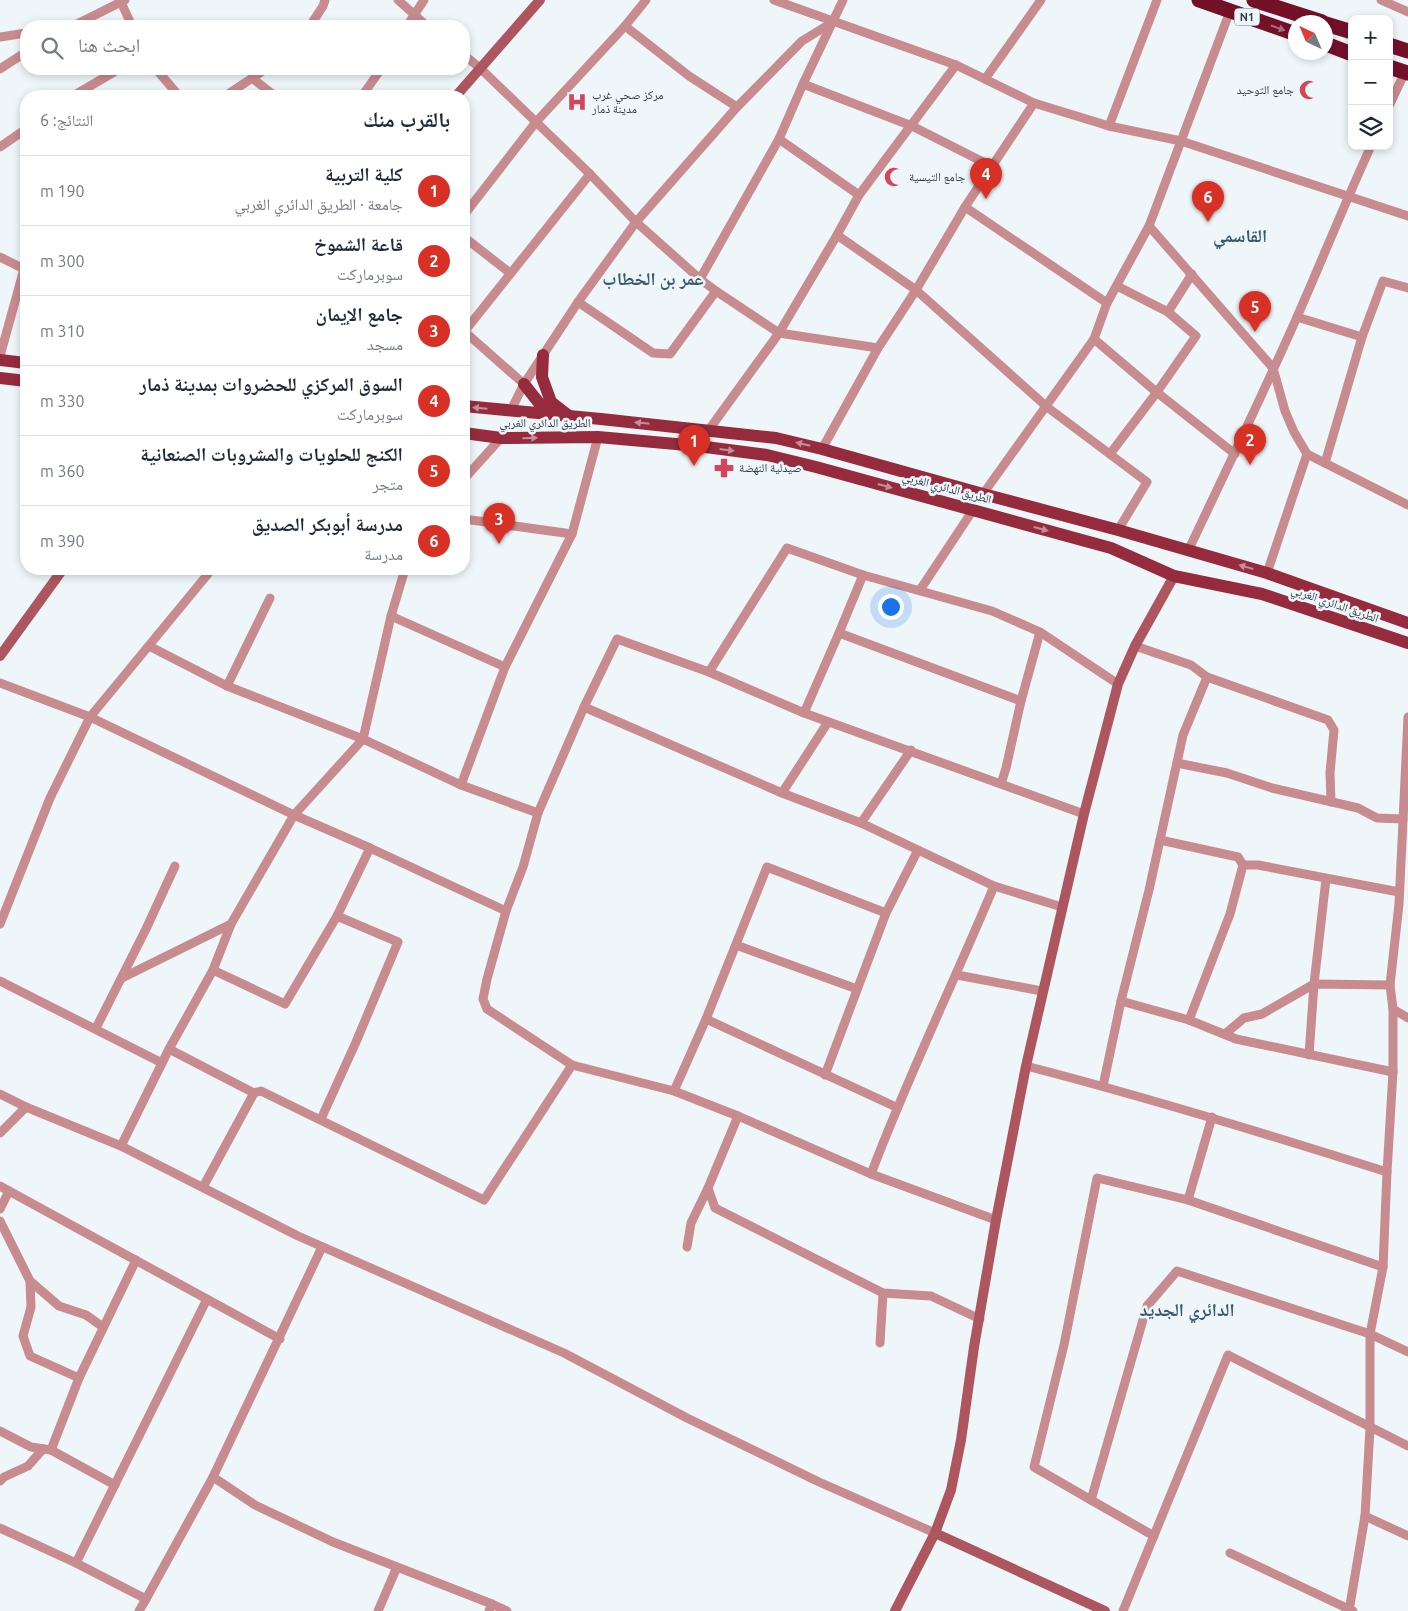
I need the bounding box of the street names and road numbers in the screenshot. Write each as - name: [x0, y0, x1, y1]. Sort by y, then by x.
- road number: N1: [1234, 8, 1260, 26]
- street label: الطريق الدائري الغربي: [499, 416, 591, 433]
- street label: الطريق الدائري الغربي: [900, 469, 993, 510]
- street label: الطريق الدائري الغربي: [1289, 583, 1381, 628]

